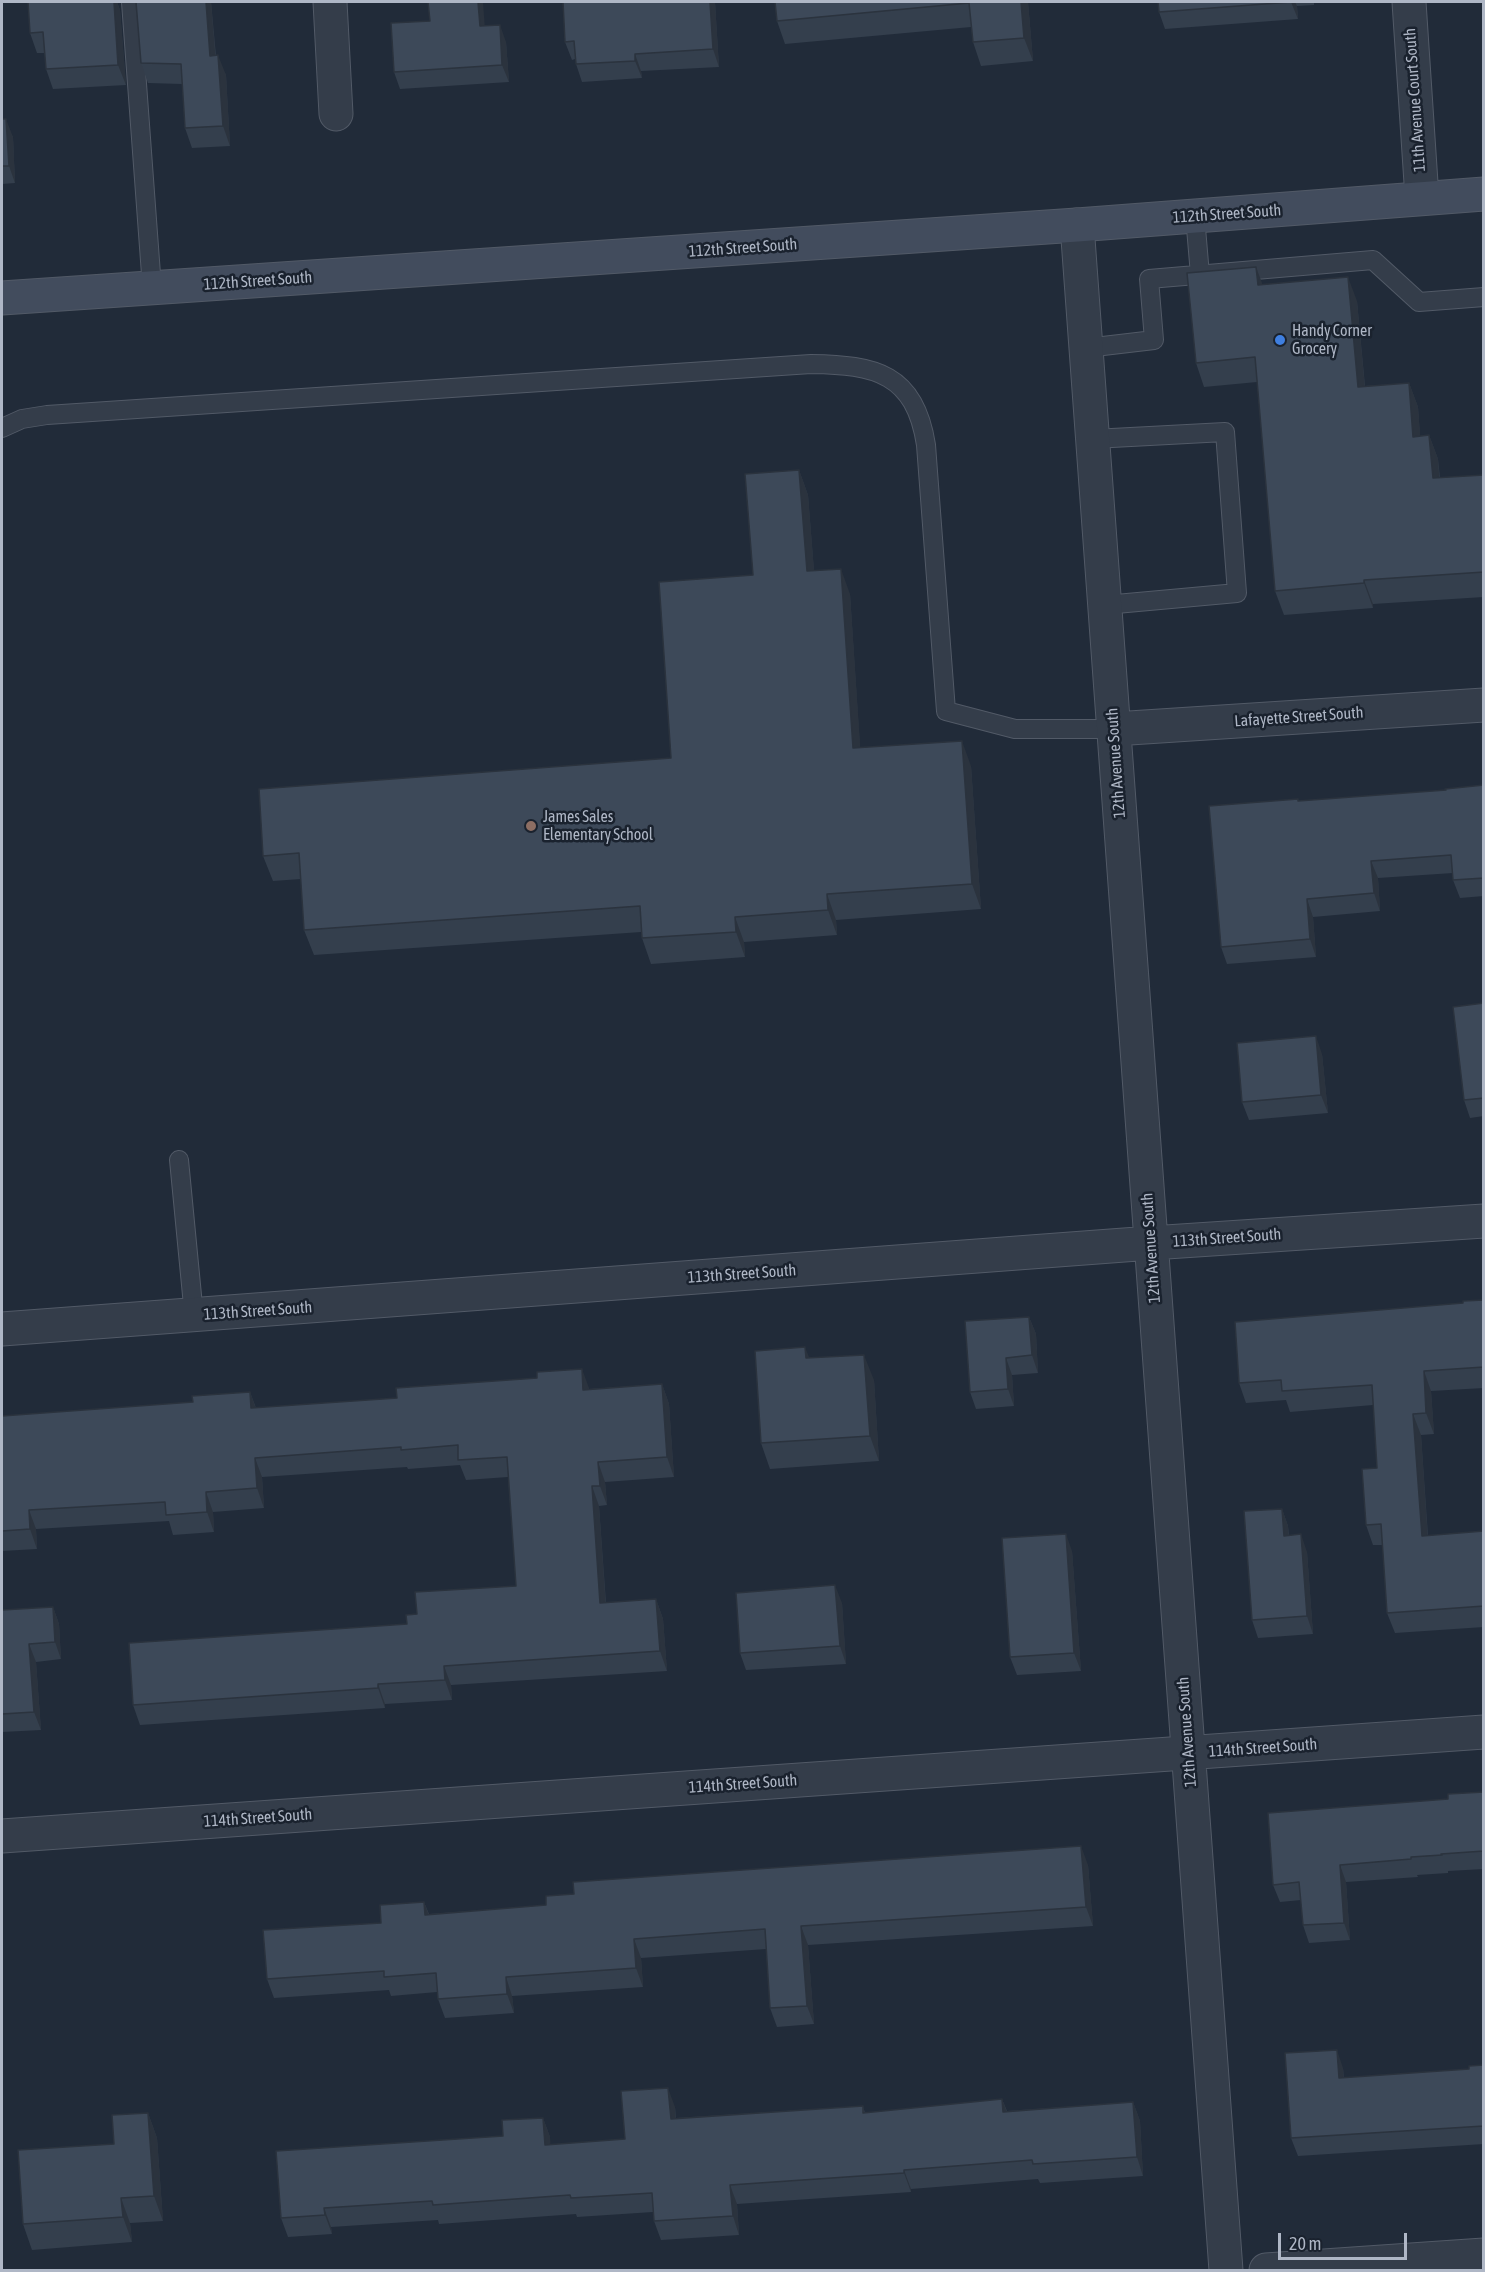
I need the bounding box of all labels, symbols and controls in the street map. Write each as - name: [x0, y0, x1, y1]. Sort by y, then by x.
- street label: 11th Avenue Court South: [1400, 27, 1430, 173]
- street label: 112th Street South: [1172, 201, 1282, 227]
- street label: 112th Street South: [688, 235, 798, 261]
- street label: 112th Street South: [203, 268, 313, 294]
- place label: Handy Corner Grocery: [1292, 321, 1372, 359]
- marker: Handy Corner Grocery: [1273, 333, 1287, 347]
- street label: Lafayette Street South: [1234, 703, 1364, 731]
- street label: 12th Avenue South: [1103, 707, 1129, 819]
- place label: James Sales Elementary School: [543, 807, 653, 845]
- marker: James Sales Elementary School: [524, 819, 538, 833]
- street label: 12th Avenue South: [1138, 1192, 1164, 1304]
- street label: 113th Street South: [1172, 1225, 1282, 1251]
- street label: 113th Street South: [687, 1261, 797, 1287]
- street label: 113th Street South: [203, 1298, 313, 1324]
- street label: 12th Avenue South: [1174, 1676, 1200, 1788]
- street label: 114th Street South: [1208, 1735, 1318, 1761]
- street label: 114th Street South: [688, 1771, 798, 1797]
- street label: 114th Street South: [203, 1805, 313, 1831]
- scale bar: [1281, 2221, 1410, 2259]
- text: 20 m: [1289, 2233, 1321, 2254]

